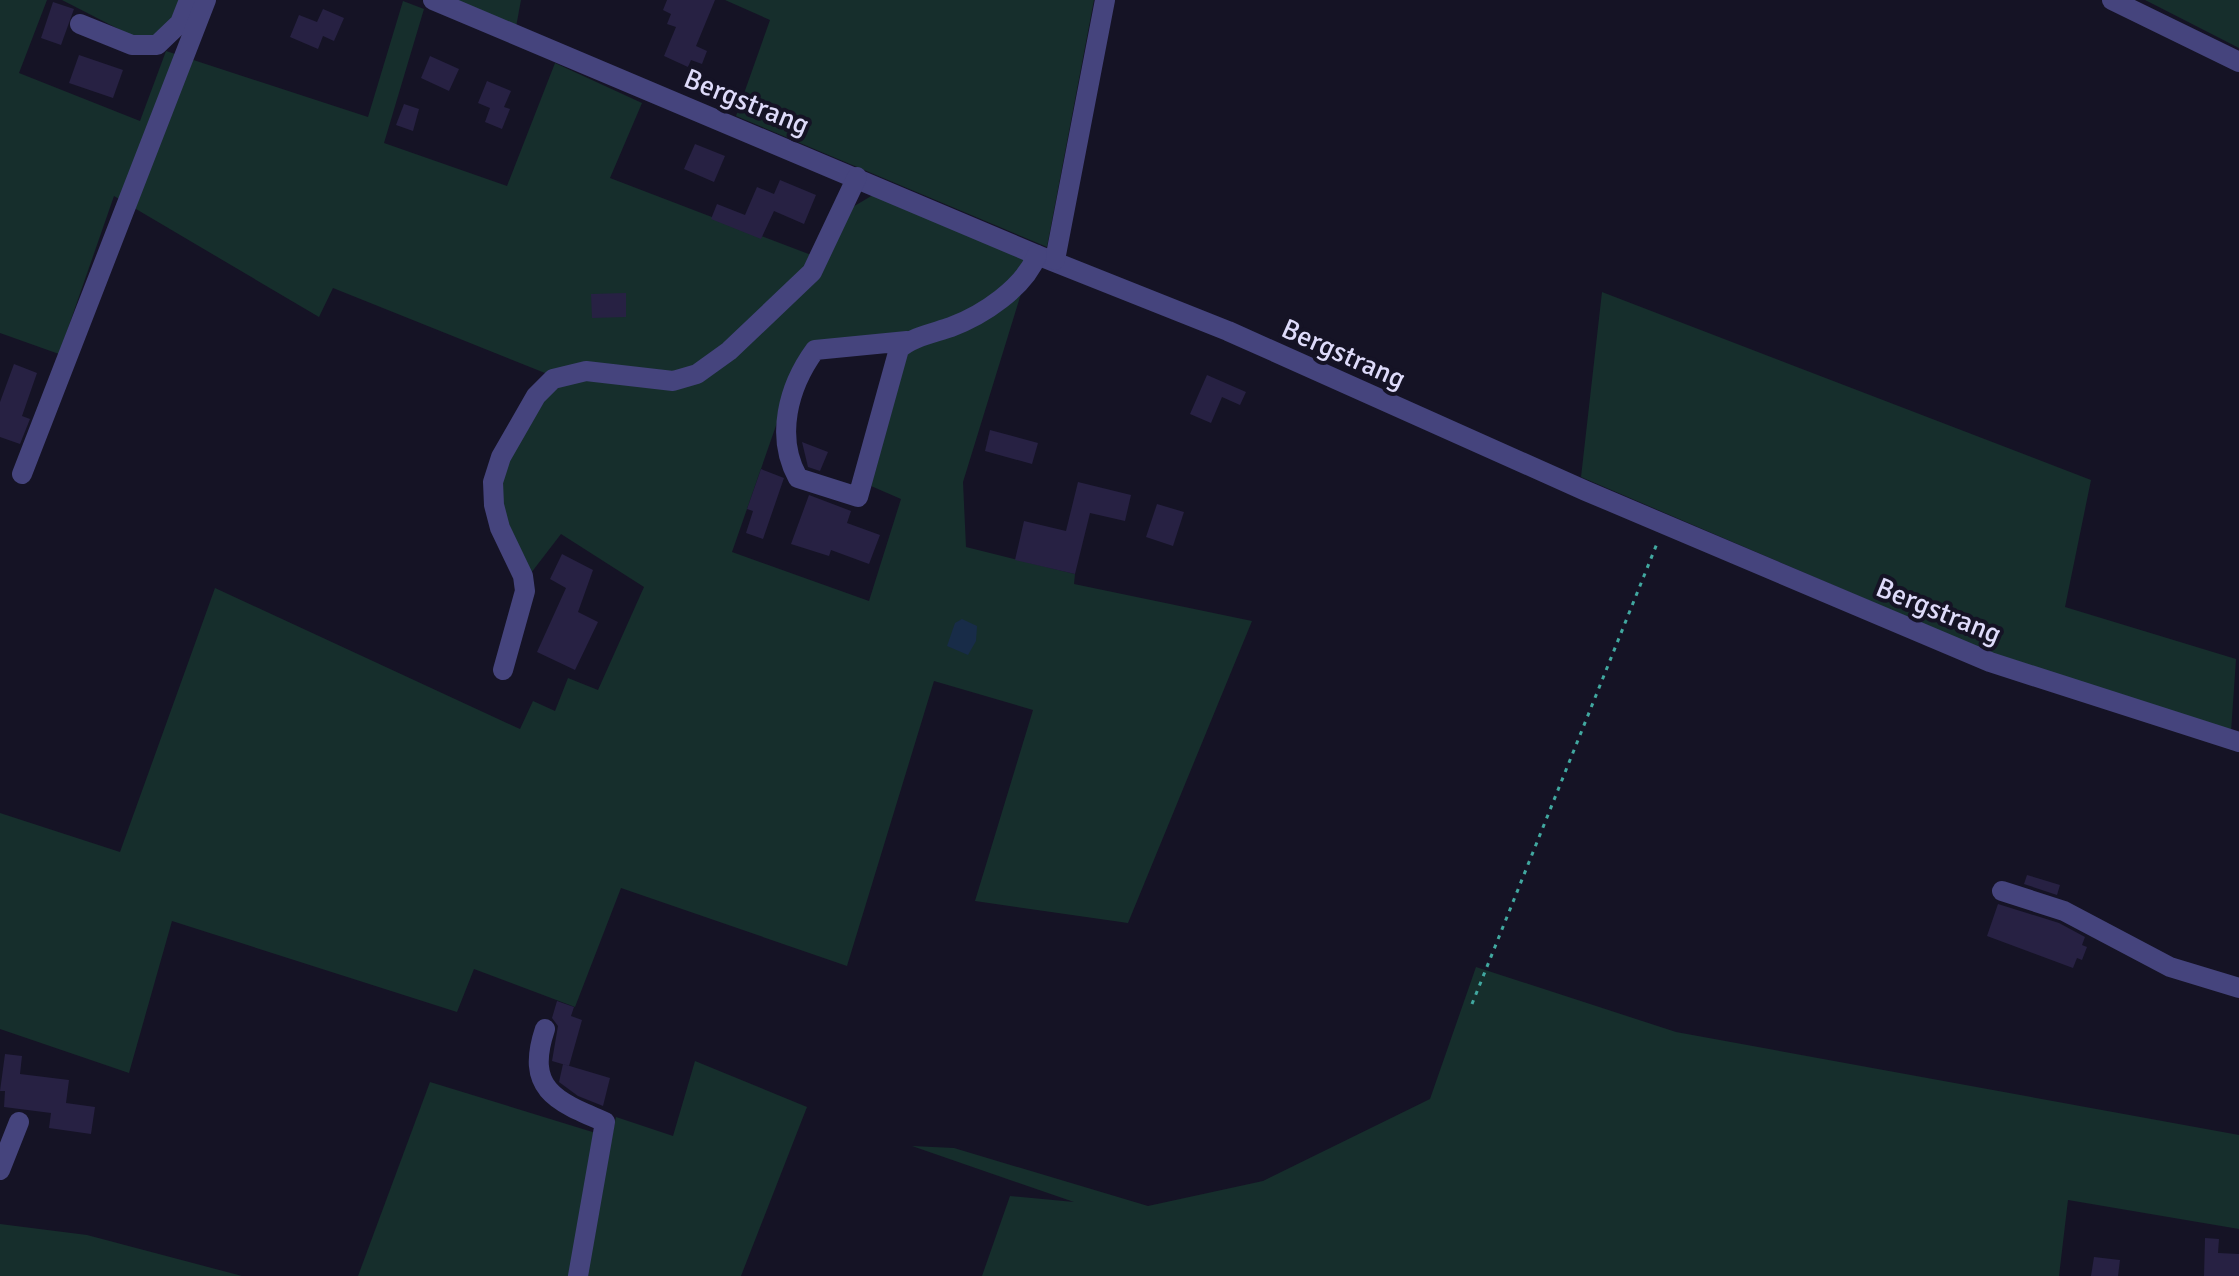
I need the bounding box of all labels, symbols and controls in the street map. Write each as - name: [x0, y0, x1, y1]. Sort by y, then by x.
- street label: Bergstrang: [679, 61, 814, 142]
- street label: Bergstrang: [1276, 311, 1411, 396]
- street label: Bergstrang: [1871, 570, 2006, 651]

